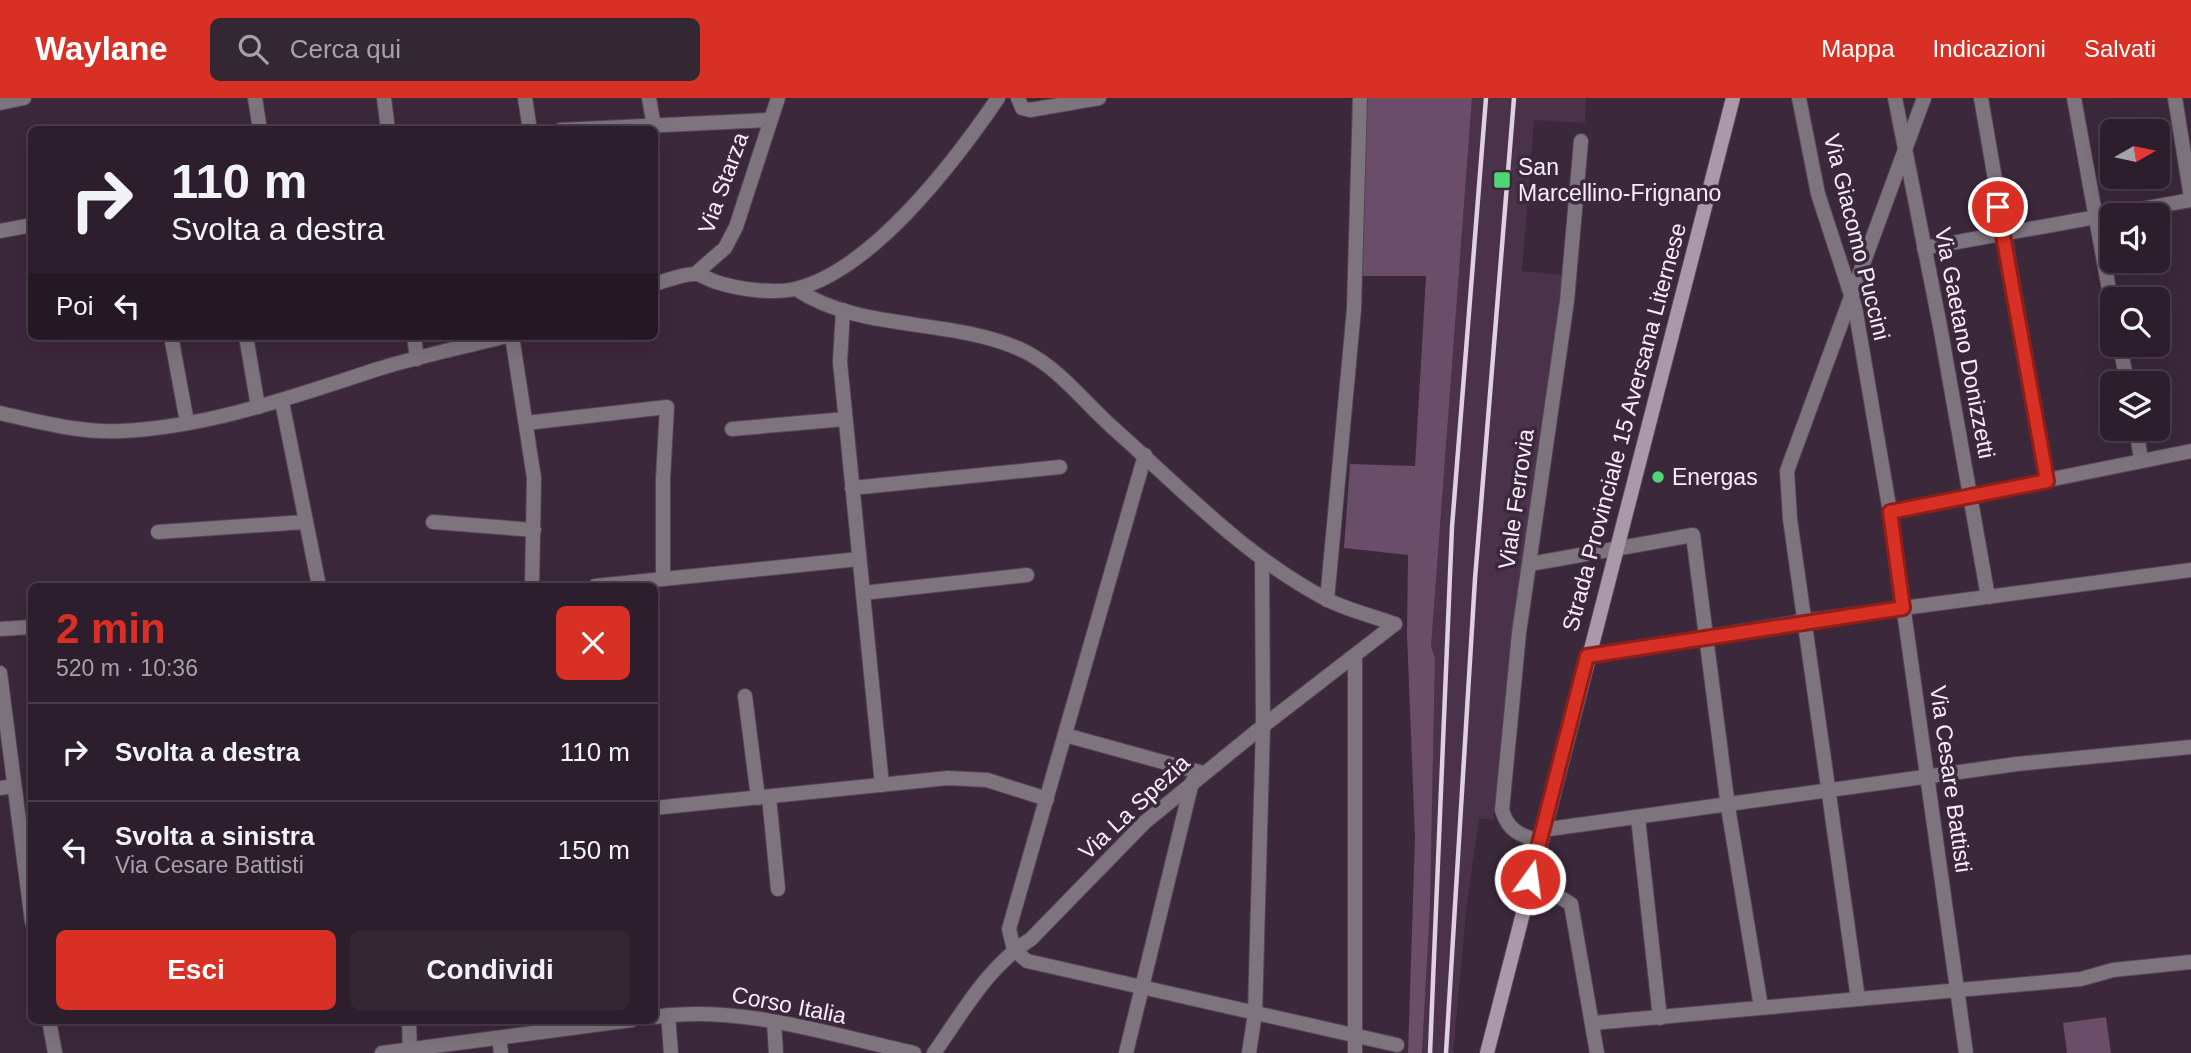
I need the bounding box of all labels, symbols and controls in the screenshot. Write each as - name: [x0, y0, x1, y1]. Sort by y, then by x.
- search box: [210, 18, 700, 81]
- text: Waylane: [35, 30, 168, 67]
- icon: search: [234, 30, 272, 68]
- text: Cerca qui: [290, 34, 401, 64]
- text: Mappa: [1821, 35, 1895, 62]
- text: Indicazioni: [1933, 35, 2046, 62]
- text: Salvati: [2084, 35, 2156, 62]
- north arrow: [2100, 119, 2170, 189]
- map controls: [2100, 119, 2170, 441]
- street label: Via Starza: [693, 129, 753, 237]
- street label: Via Giacomo Puccini: [1819, 131, 1895, 343]
- icon: right: [56, 154, 147, 245]
- text: 110 m: [171, 154, 307, 208]
- place label: San Marcellino-Frignano: [1518, 154, 1721, 206]
- marker: San Marcellino-Frignano: [1492, 170, 1512, 190]
- pin: [1968, 177, 2028, 237]
- icon: arrive: [1979, 188, 2017, 226]
- button: sound: [2100, 203, 2170, 273]
- text: Svolta a destra: [171, 211, 384, 247]
- street label: Strada Provinciale 15 Aversana Liternese: [1557, 220, 1691, 634]
- street label: Via Gaetano Donizzetti: [1930, 225, 2000, 461]
- icon: left: [108, 287, 146, 325]
- button: search: [2100, 287, 2170, 357]
- text: Poi: [56, 291, 94, 321]
- button: layers: [2100, 371, 2170, 441]
- street label: Viale Ferrovia: [1493, 427, 1539, 571]
- place label: Energas: [1672, 464, 1758, 490]
- marker: Energas: [1650, 469, 1666, 485]
- text: 2 min: [56, 605, 166, 652]
- button: close: [556, 606, 630, 680]
- text: 520 m · 10:36: [56, 655, 198, 681]
- street label: Via Cesare Battisti: [1925, 684, 1977, 874]
- icon: right: [56, 733, 94, 771]
- text: Svolta a destra: [115, 737, 300, 767]
- text: 110 m: [560, 737, 630, 767]
- street label: Via La Spezia: [1073, 749, 1195, 865]
- text: Svolta a sinistra: [115, 821, 314, 851]
- icon: left: [56, 831, 94, 869]
- text: 150 m: [558, 835, 630, 865]
- position arrow: [1493, 842, 1567, 916]
- text: Via Cesare Battisti: [115, 852, 304, 878]
- button: Esci: [56, 930, 336, 1010]
- button: Condividi: [350, 930, 630, 1010]
- street label: Corso Italia: [729, 981, 849, 1029]

